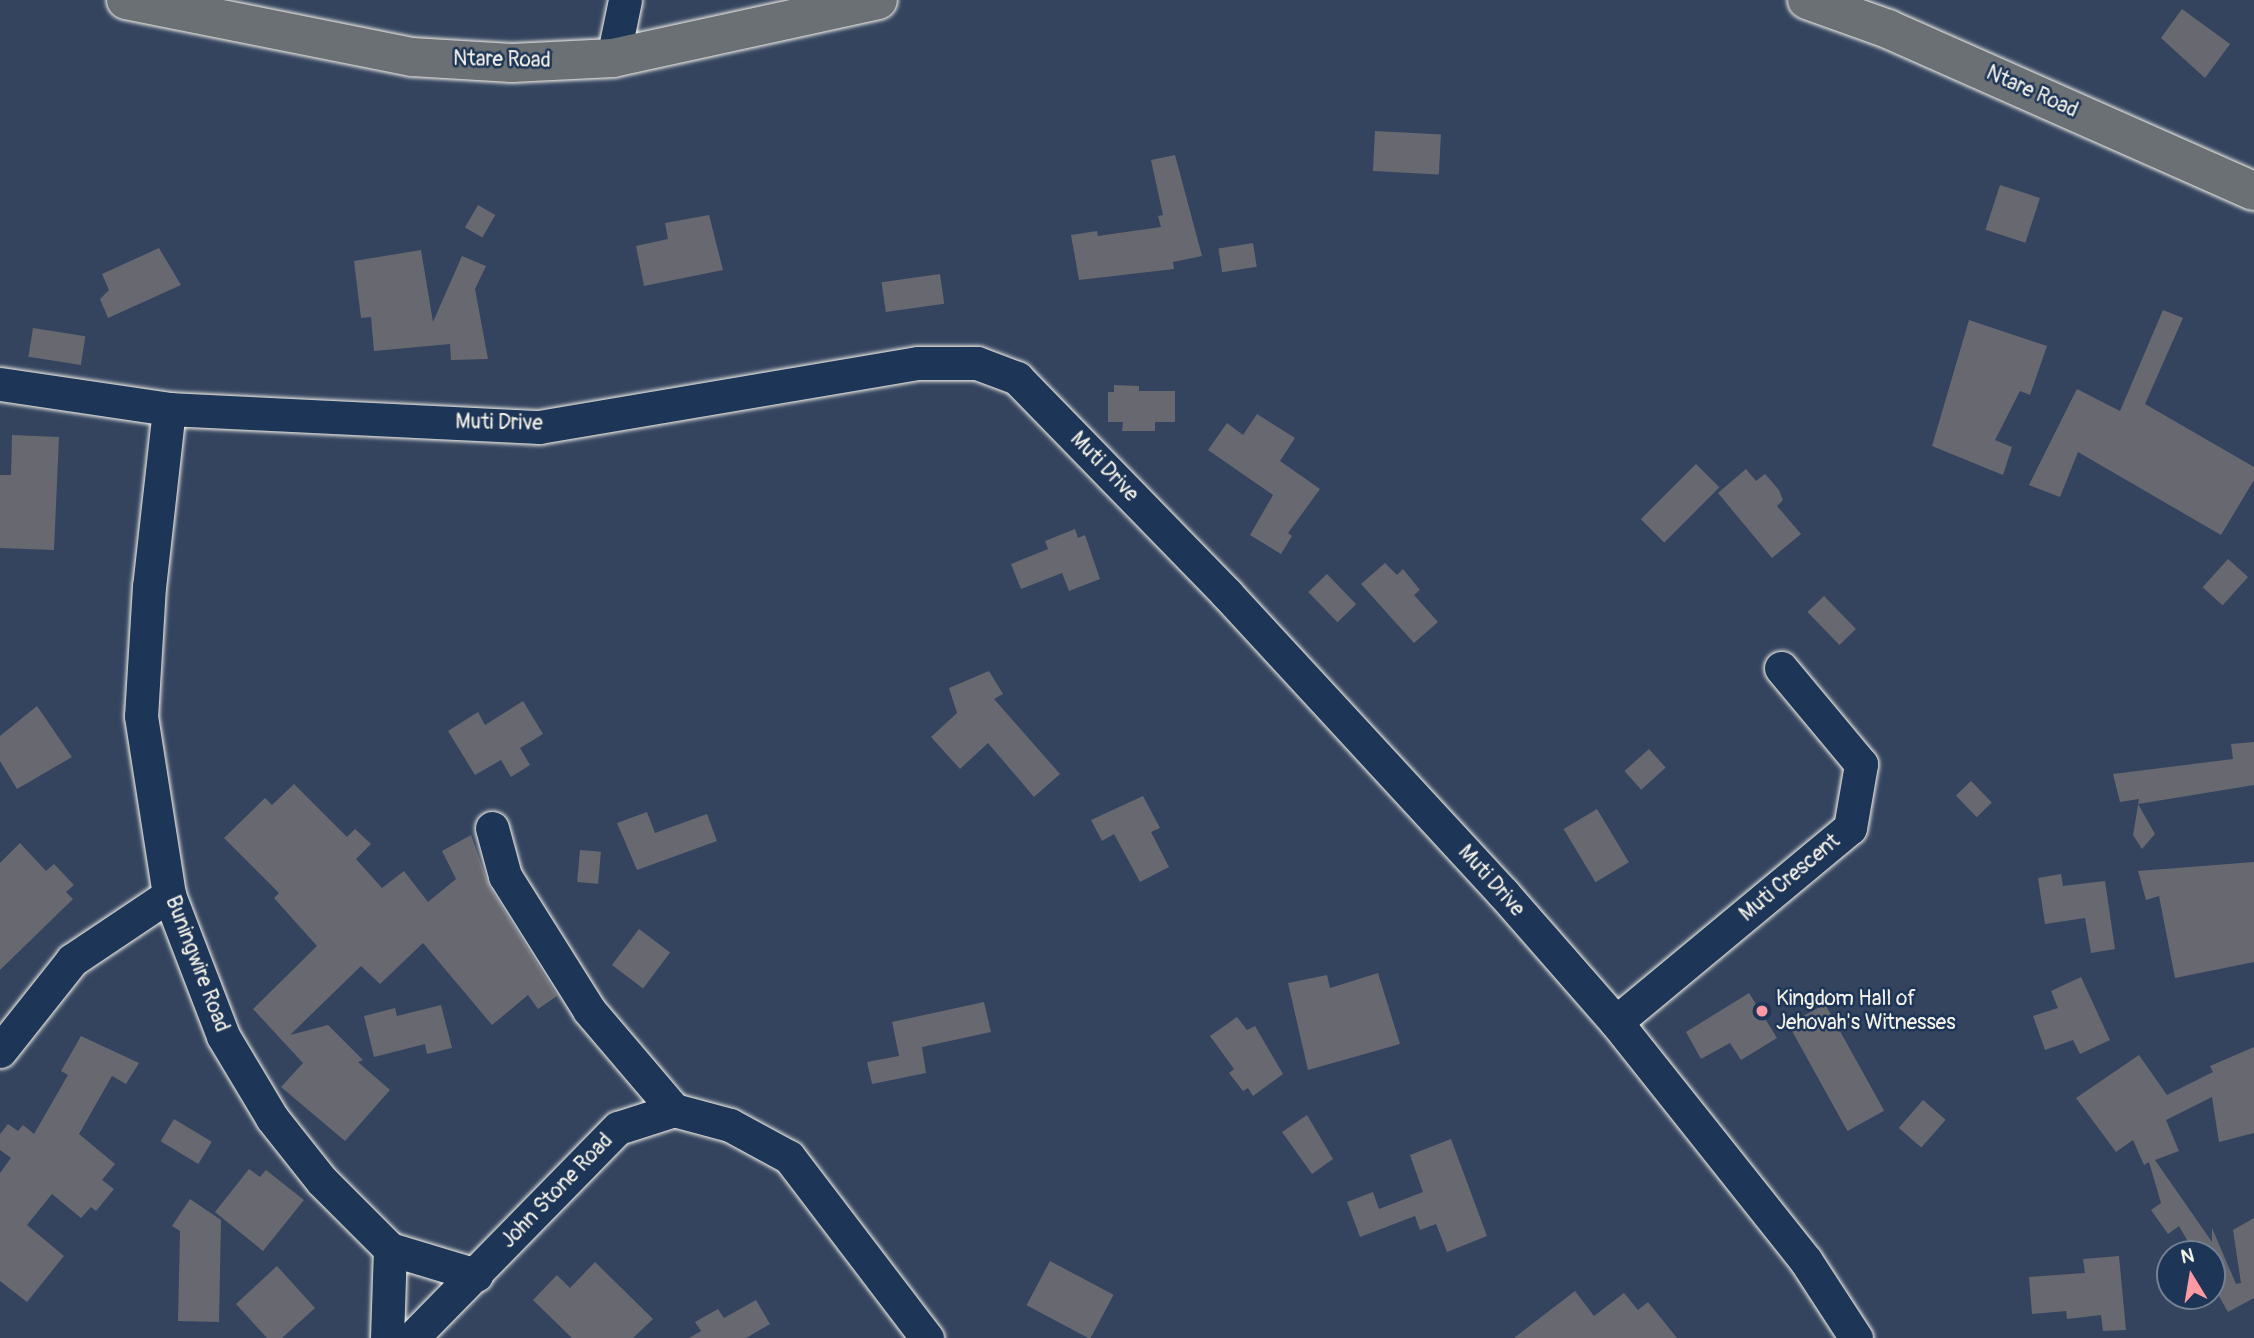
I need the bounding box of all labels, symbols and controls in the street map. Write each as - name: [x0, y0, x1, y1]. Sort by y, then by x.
- street label: Ntare Road: [453, 47, 551, 73]
- street label: Ntare Road: [1982, 61, 2082, 123]
- street label: Muti Drive: [455, 410, 543, 436]
- street label: Muti Drive: [1065, 427, 1143, 507]
- street label: Muti Crescent: [1735, 829, 1845, 927]
- street label: Muti Drive: [1452, 840, 1530, 922]
- street label: Buningwire Road: [159, 892, 235, 1036]
- place label: Kingdom Hall of Jehovah's Witnesses: [1776, 986, 1956, 1036]
- marker: Kingdom Hall of Jehovah's Witnesses: [1754, 1003, 1770, 1019]
- street label: John Stone Road: [496, 1128, 618, 1254]
- north arrow: [2156, 1240, 2226, 1310]
- text: N: [2179, 1243, 2196, 1269]

